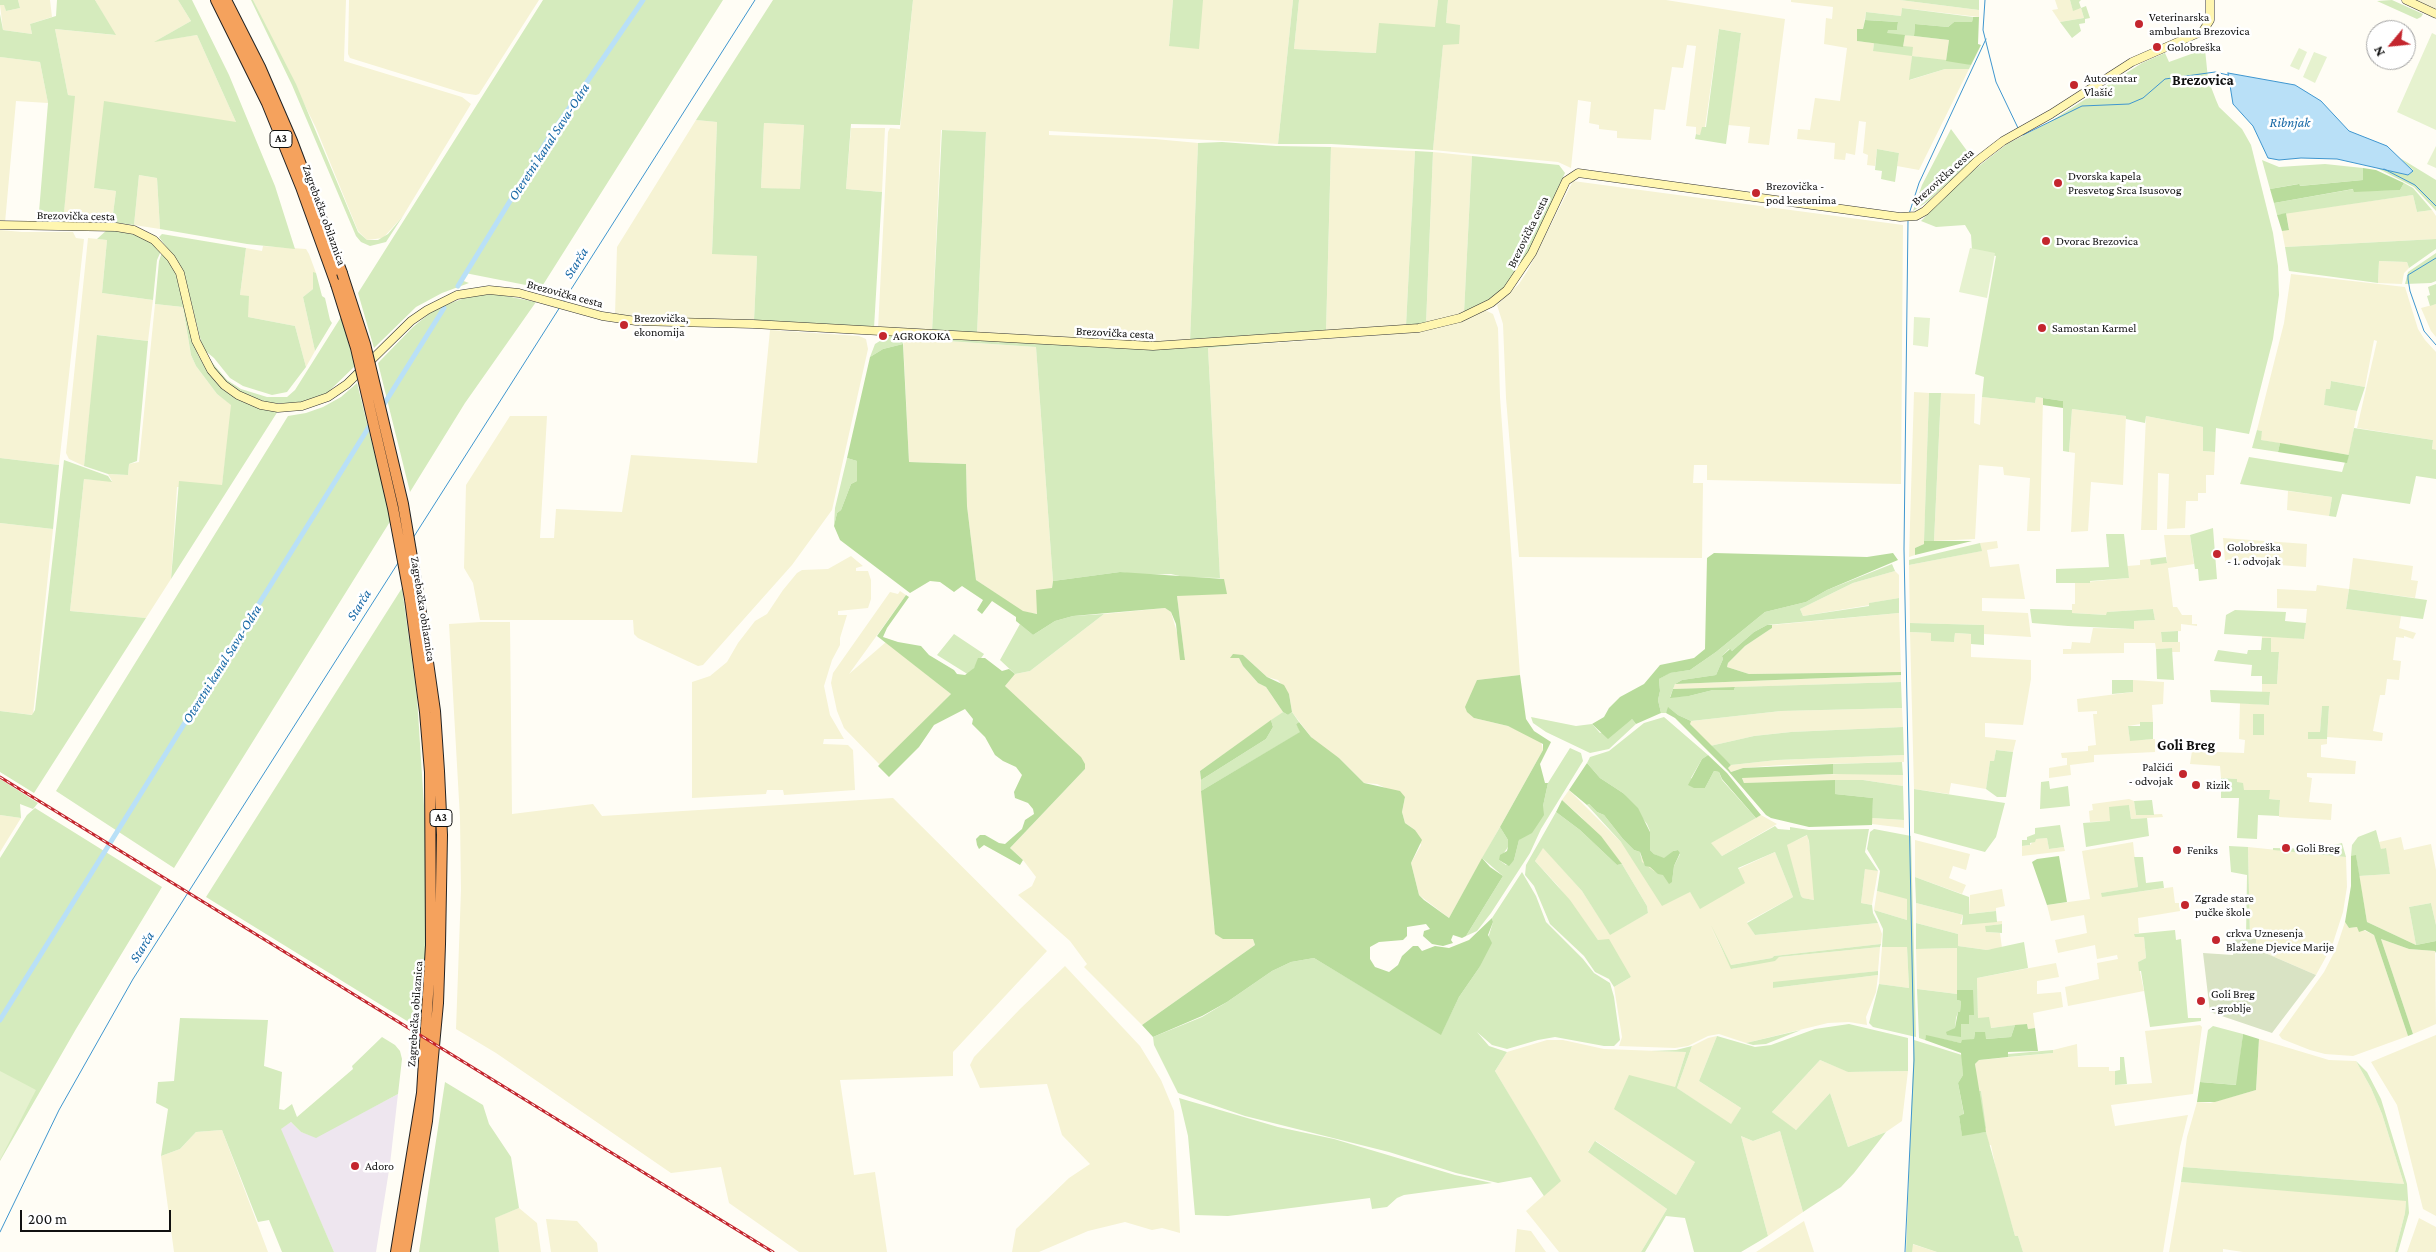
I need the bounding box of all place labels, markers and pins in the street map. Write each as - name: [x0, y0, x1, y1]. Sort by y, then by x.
- place label: Veterinarska ambulanta Brezovica: [2149, 10, 2250, 38]
- marker: Veterinarska ambulanta Brezovica: [2133, 18, 2145, 30]
- place label: Golobreška: [2167, 40, 2221, 54]
- marker: Golobreška: [2151, 41, 2163, 53]
- place label: Autocentar Vlašić: [2084, 71, 2137, 99]
- marker: Autocentar Vlašić: [2068, 79, 2080, 91]
- place label: Dvorska kapela Presvetog Srca Isusovog: [2068, 169, 2181, 197]
- marker: Dvorska kapela Presvetog Srca Isusovog: [2052, 177, 2064, 189]
- place label: Brezovička - pod kestenima: [1766, 179, 1836, 207]
- marker: Brezovička - pod kestenima: [1750, 187, 1762, 199]
- place label: Dvorac Brezovica: [2056, 234, 2138, 248]
- marker: Dvorac Brezovica: [2040, 235, 2052, 247]
- place label: Brezovička, ekonomija: [634, 311, 688, 339]
- marker: Brezovička, ekonomija: [618, 319, 630, 331]
- place label: Samostan Karmel: [2052, 321, 2136, 335]
- marker: Samostan Karmel: [2036, 322, 2048, 334]
- place label: AGROKOKA: [893, 329, 950, 343]
- marker: AGROKOKA: [877, 330, 889, 342]
- place label: Golobreška - 1. odvojak: [2227, 540, 2281, 568]
- marker: Golobreška - 1. odvojak: [2211, 548, 2223, 560]
- place label: Palčići - odvojak: [2128, 760, 2173, 788]
- marker: Palčići - odvojak: [2177, 768, 2189, 780]
- place label: Rizik: [2206, 778, 2230, 792]
- marker: Rizik: [2190, 779, 2202, 791]
- place label: Goli Breg: [2296, 841, 2340, 855]
- marker: Goli Breg: [2280, 842, 2292, 854]
- place label: Feniks: [2187, 843, 2218, 857]
- marker: Feniks: [2171, 844, 2183, 856]
- place label: Zgrade stare pučke škole: [2195, 891, 2254, 919]
- marker: Zgrade stare pučke škole: [2179, 899, 2191, 911]
- place label: crkva Uznesenja Blažene Djevice Marije: [2226, 926, 2334, 954]
- marker: crkva Uznesenja Blažene Djevice Marije: [2210, 934, 2222, 946]
- place label: Goli Breg - groblje: [2211, 987, 2255, 1015]
- marker: Goli Breg - groblje: [2195, 995, 2207, 1007]
- place label: Adoro: [365, 1159, 394, 1173]
- marker: Adoro: [349, 1160, 361, 1172]

